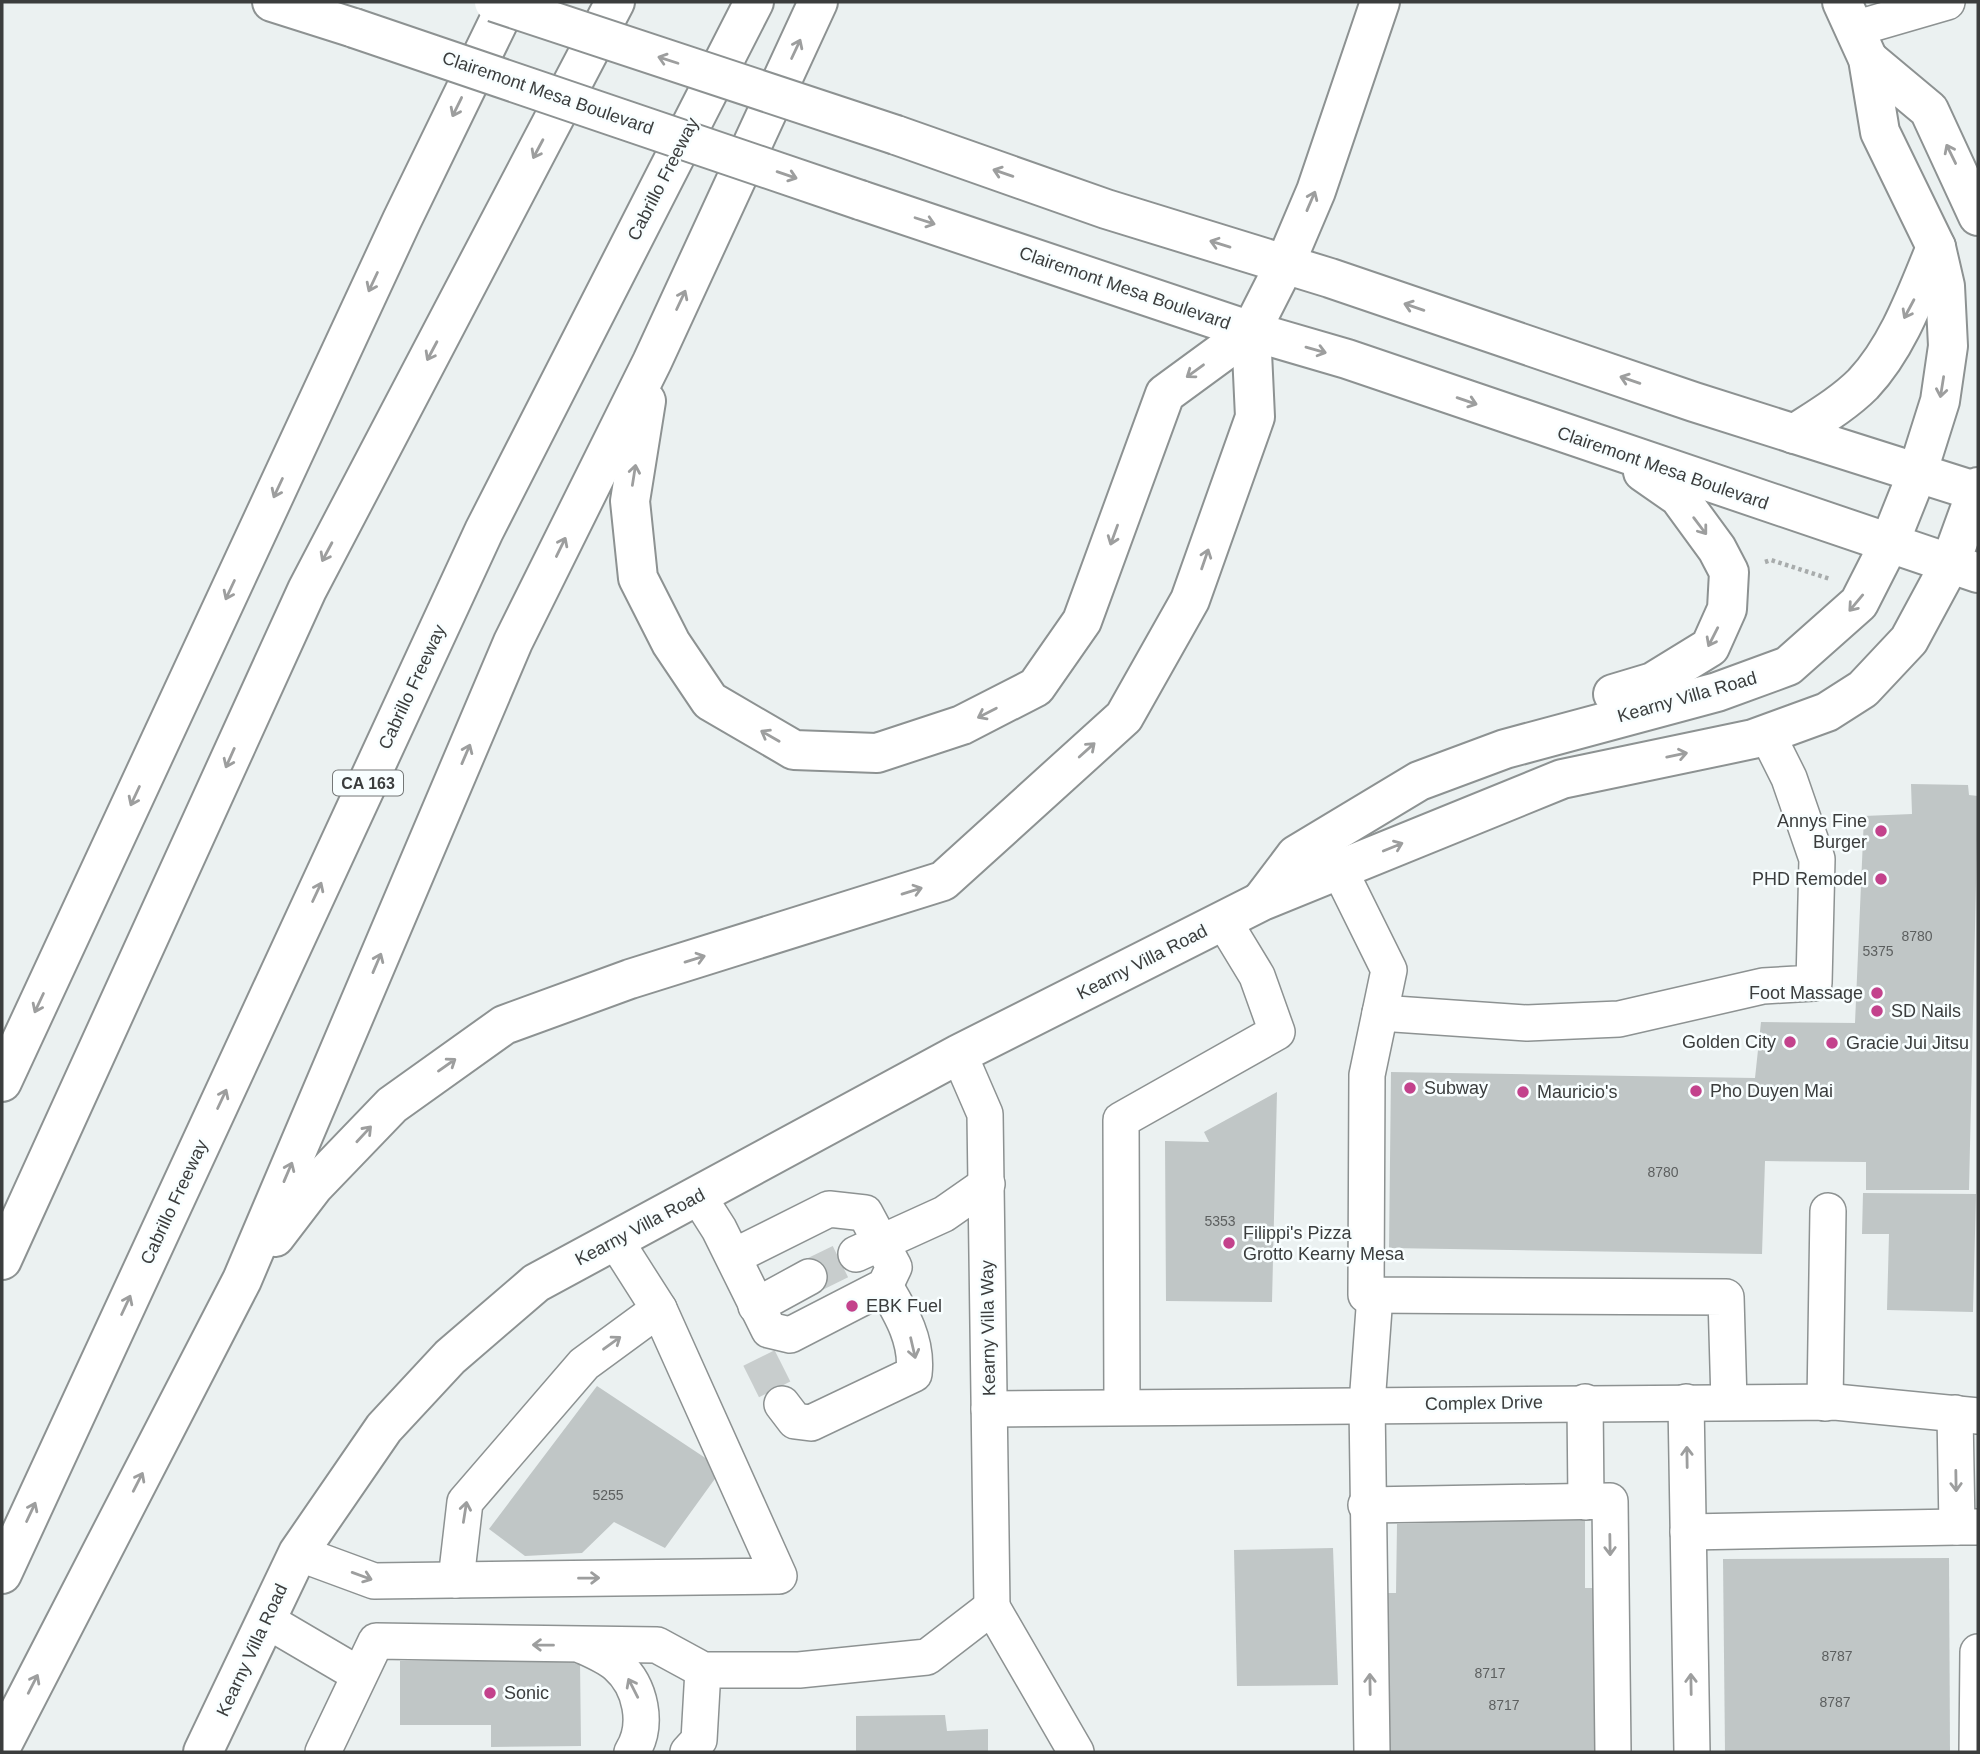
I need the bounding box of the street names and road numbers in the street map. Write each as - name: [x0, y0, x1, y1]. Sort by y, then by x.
- street label: Clairemont Mesa Boulevard: [440, 47, 656, 139]
- street label: Cabrillo Freeway: [623, 114, 703, 244]
- street label: Clairemont Mesa Boulevard: [1017, 242, 1233, 334]
- street label: Clairemont Mesa Boulevard: [1555, 422, 1771, 514]
- street label: Cabrillo Freeway: [374, 622, 450, 752]
- street label: Kearny Villa Road: [1615, 668, 1759, 726]
- road number: CA 163: [333, 770, 403, 796]
- street label: Kearny Villa Road: [1073, 920, 1211, 1004]
- street label: Cabrillo Freeway: [136, 1137, 212, 1267]
- street label: Kearny Villa Road: [572, 1184, 708, 1270]
- street label: Kearny Villa Way: [977, 1260, 999, 1396]
- street label: Complex Drive: [1425, 1392, 1543, 1414]
- street label: Kearny Villa Road: [213, 1581, 291, 1719]

